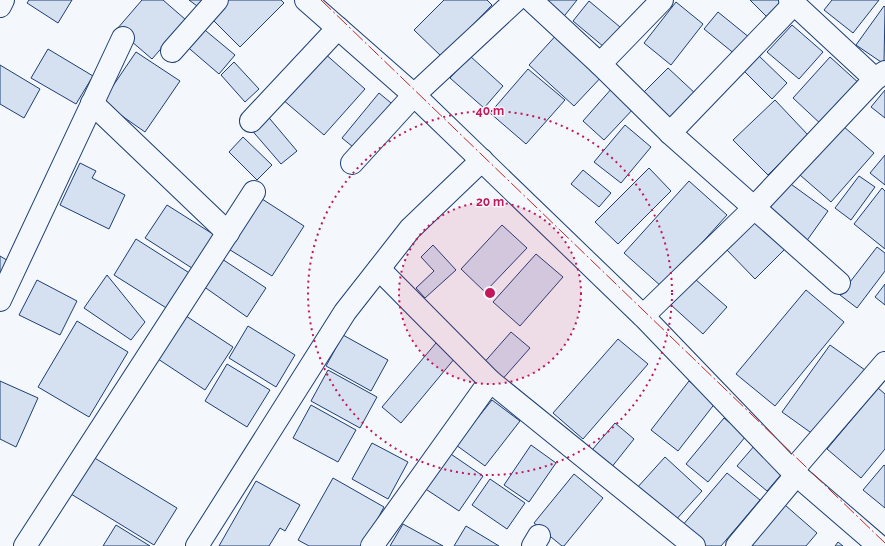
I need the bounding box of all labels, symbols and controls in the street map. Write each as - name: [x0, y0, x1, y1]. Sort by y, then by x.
- text: 40 m: [476, 104, 504, 118]
- text: 20 m: [476, 195, 504, 209]
- centre of rings: [483, 286, 497, 300]

